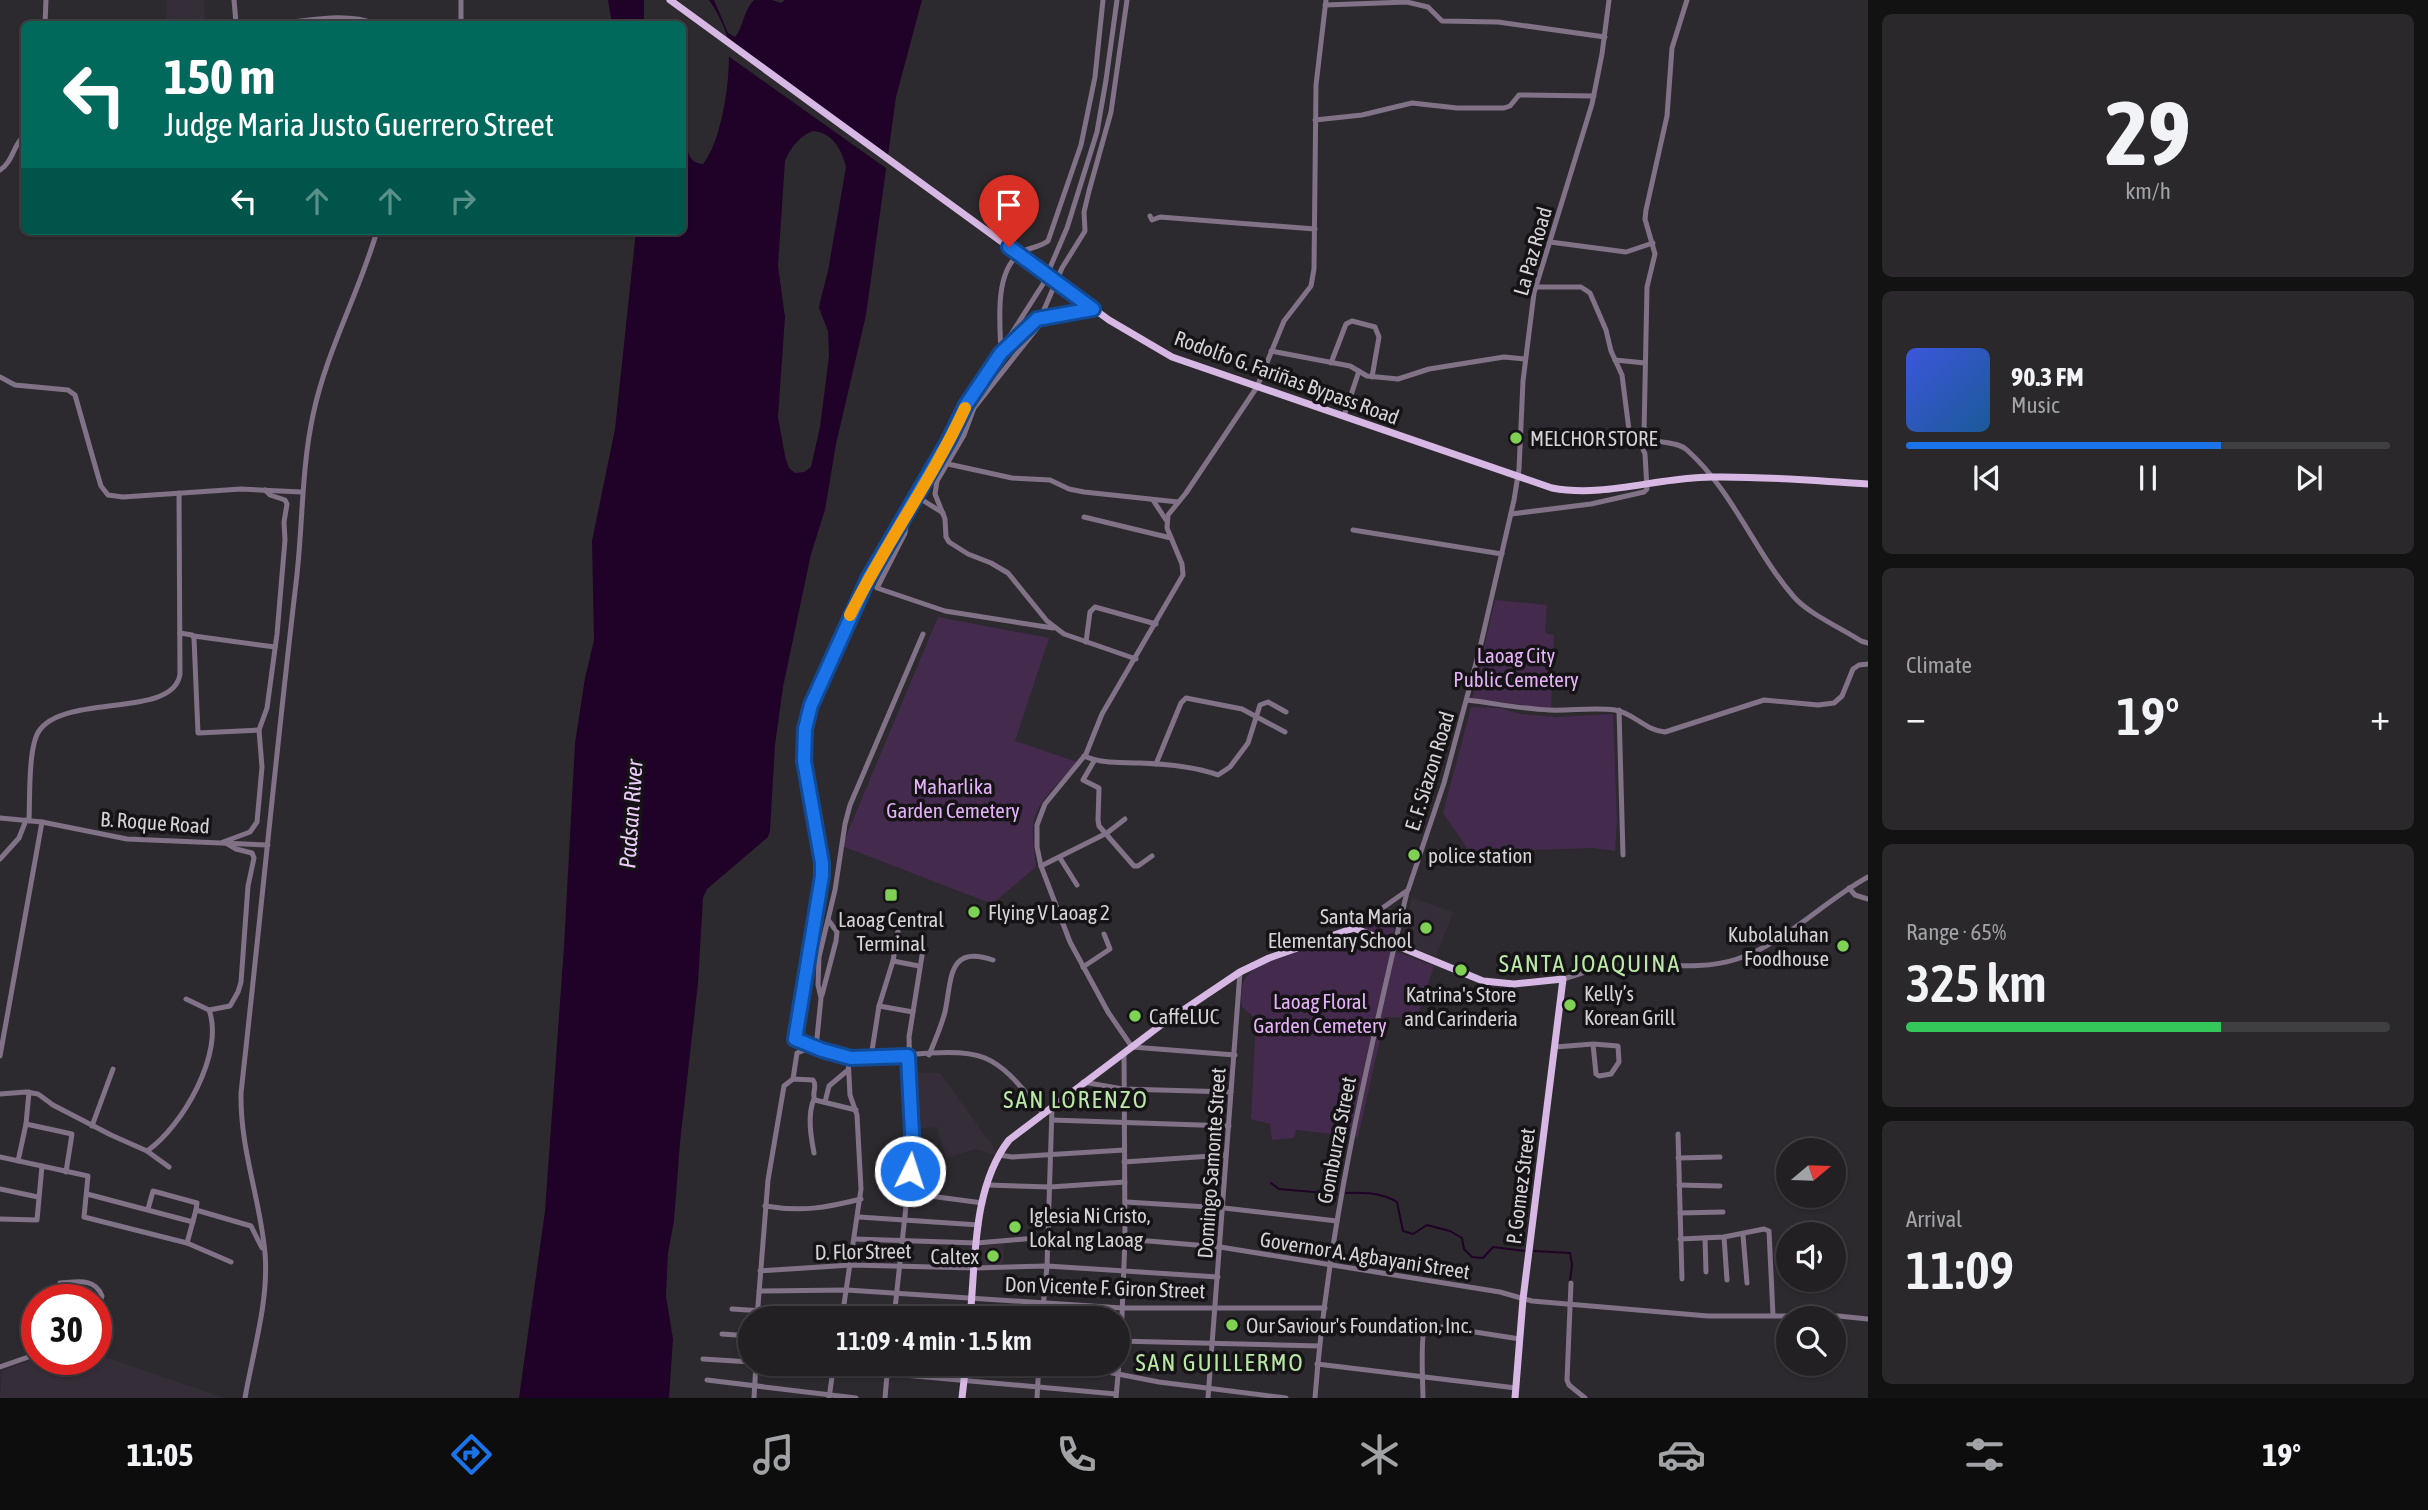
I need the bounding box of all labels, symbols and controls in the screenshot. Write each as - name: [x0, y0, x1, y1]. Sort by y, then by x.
- text: 150 m: [164, 48, 275, 104]
- icon: left: [49, 49, 140, 140]
- text: 29: [2105, 80, 2191, 184]
- text: Judge Maria Justo Guerrero Street: [164, 106, 554, 143]
- pin: [979, 175, 1039, 247]
- text: km/h: [2125, 178, 2171, 204]
- icon: left: [225, 182, 263, 220]
- icon: ahead: [298, 182, 336, 220]
- icon: ahead: [371, 182, 409, 220]
- icon: right: [444, 182, 482, 220]
- icon: arrive: [990, 186, 1028, 224]
- street label: La Paz Road: [1508, 204, 1556, 298]
- street label: Rodolfo G. Fariñas Bypass Road: [1171, 325, 1403, 429]
- text: 90.3 FM: [2011, 362, 2084, 392]
- text: Music: [2011, 392, 2059, 418]
- place label: MELCHOR STORE: [1530, 426, 1657, 450]
- marker: MELCHOR STORE: [1508, 430, 1524, 446]
- icon: previous: [1968, 459, 2006, 497]
- icon: pause: [2129, 459, 2167, 497]
- icon: next: [2290, 459, 2328, 497]
- park label: Laoag City Public Cemetery: [1453, 643, 1579, 691]
- text: Climate: [1906, 652, 1972, 678]
- text: 19°: [2116, 686, 2180, 746]
- text: −: [1906, 695, 1926, 738]
- text: +: [2370, 695, 2390, 738]
- street label: E. F. Siazon Road: [1399, 708, 1459, 834]
- water label: Padsan River: [614, 758, 648, 869]
- park label: Maharlika Garden Cemetery: [886, 774, 1020, 822]
- street label: B. Roque Road: [100, 806, 210, 838]
- place label: police station: [1428, 843, 1533, 867]
- marker: police station: [1406, 847, 1422, 863]
- marker: Laoag Central Terminal: [883, 887, 899, 903]
- place label: Flying V Laoag 2: [988, 900, 1110, 924]
- marker: Flying V Laoag 2: [966, 904, 982, 920]
- place label: Santa Maria Elementary School: [1268, 904, 1412, 952]
- place label: Laoag Central Terminal: [838, 907, 944, 955]
- text: Range · 65%: [1906, 919, 2006, 945]
- marker: Santa Maria Elementary School: [1418, 920, 1434, 936]
- place label: Kubolaluhan Foodhouse: [1728, 922, 1829, 970]
- marker: Kubolaluhan Foodhouse: [1835, 938, 1851, 954]
- district label: SANTA JOAQUINA: [1499, 950, 1681, 977]
- text: 325 km: [1906, 953, 2047, 1013]
- marker: Katrina's Store and Carinderia: [1453, 962, 1469, 978]
- place label: Kelly’s Korean Grill: [1584, 981, 1676, 1029]
- place label: Katrina's Store and Carinderia: [1404, 982, 1518, 1030]
- park label: Laoag Floral Garden Cemetery: [1253, 989, 1387, 1037]
- marker: Kelly’s Korean Grill: [1562, 997, 1578, 1013]
- place label: CaffeLUC: [1149, 1004, 1220, 1028]
- marker: CaffeLUC: [1127, 1008, 1143, 1024]
- street label: Domingo Samonte Street: [1192, 1067, 1230, 1259]
- street label: Gomburza Street: [1312, 1075, 1360, 1205]
- district label: SAN LORENZO: [1003, 1086, 1149, 1113]
- street label: P. Gomez Street: [1501, 1127, 1539, 1245]
- position arrow: [873, 1134, 947, 1208]
- north arrow: [1776, 1138, 1846, 1208]
- map controls: [1776, 1138, 1846, 1376]
- place label: Iglesia Ni Cristo, Lokal ng Laoag: [1029, 1203, 1151, 1251]
- text: Arrival: [1906, 1206, 1962, 1232]
- marker: Iglesia Ni Cristo, Lokal ng Laoag: [1007, 1219, 1023, 1235]
- button: sound: [1776, 1222, 1846, 1292]
- street label: Governor A. Agbayani Street: [1258, 1227, 1472, 1283]
- street label: D. Flor Street: [814, 1238, 912, 1264]
- text: 11:09: [1906, 1240, 2014, 1300]
- place label: Caltex: [931, 1244, 980, 1268]
- marker: Caltex: [985, 1248, 1001, 1264]
- street label: Don Vicente F. Giron Street: [1004, 1272, 1206, 1302]
- speed limit sign: 30: [21, 1284, 112, 1375]
- button: search: [1776, 1306, 1846, 1376]
- place label: Our Saviour's Foundation, Inc.: [1246, 1313, 1472, 1337]
- marker: Our Saviour's Foundation, Inc.: [1224, 1317, 1240, 1333]
- text: 11:09 · 4 min · 1.5 km: [836, 1326, 1032, 1356]
- district label: SAN GUILLERMO: [1135, 1349, 1305, 1376]
- icon: directions: [447, 1430, 496, 1479]
- icon: music: [749, 1430, 798, 1479]
- icon: phone: [1052, 1430, 1101, 1479]
- icon: climate: [1355, 1430, 1404, 1479]
- icon: car: [1657, 1430, 1706, 1479]
- icon: filters: [1960, 1430, 2009, 1479]
- text: 11:05: [127, 1436, 193, 1473]
- text: 19°: [2262, 1436, 2301, 1473]

